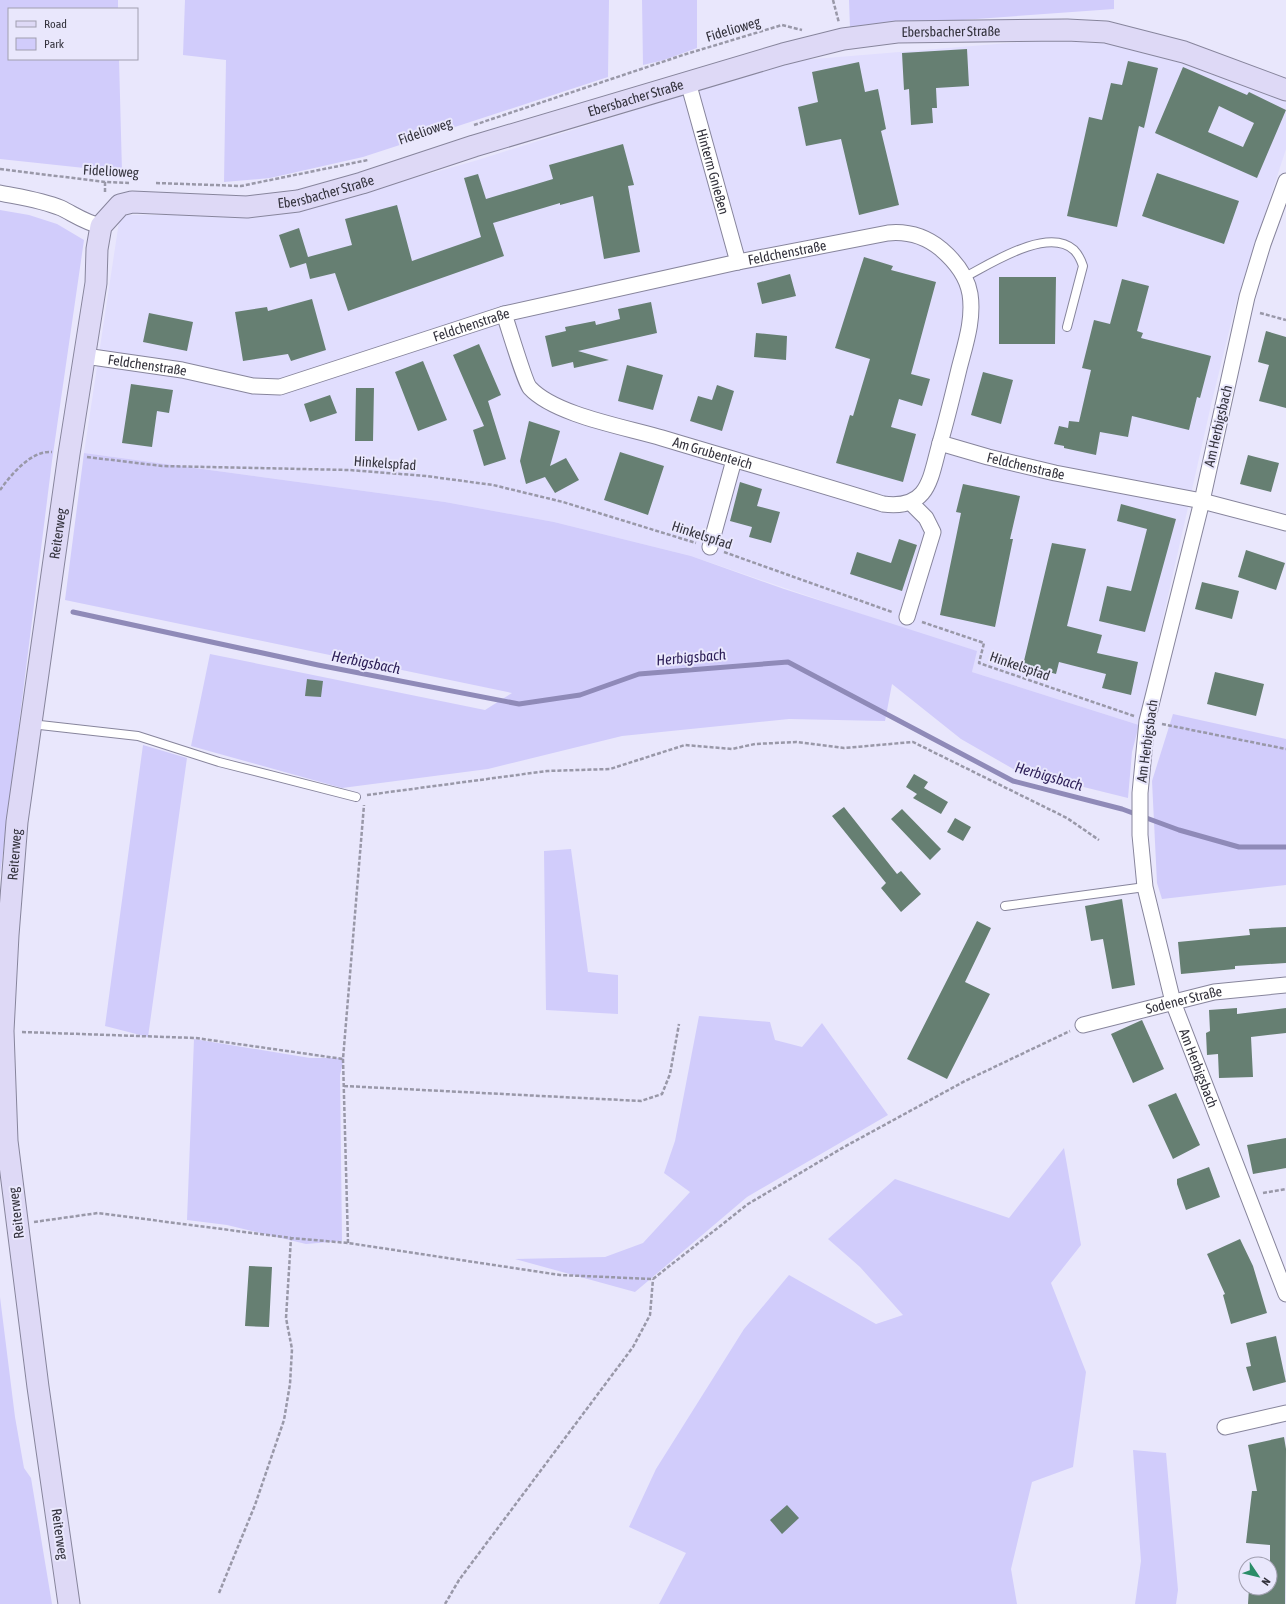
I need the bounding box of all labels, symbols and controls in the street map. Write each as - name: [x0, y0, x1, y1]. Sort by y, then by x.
- legend: [8, 8, 138, 60]
- street label: Fidelioweg: [704, 13, 762, 45]
- text: Road: [44, 17, 67, 31]
- street label: Ebersbacher Straße: [901, 23, 1000, 40]
- text: Park: [44, 37, 65, 51]
- street label: Ebersbacher Straße: [586, 76, 685, 120]
- street label: Fidelioweg: [396, 114, 454, 148]
- street label: Hinterm Gnießen: [693, 127, 732, 216]
- street label: Fidelioweg: [83, 162, 139, 180]
- street label: Ebersbacher Straße: [277, 172, 376, 211]
- street label: Feldchenstraße: [746, 237, 827, 268]
- street label: Feldchenstraße: [431, 305, 511, 345]
- street label: Feldchenstraße: [107, 351, 188, 379]
- street label: Am Herbigsbach: [1201, 384, 1235, 468]
- street label: Am Grubenteich: [671, 434, 754, 472]
- street label: Feldchenstraße: [985, 449, 1066, 483]
- street label: Hinkelspfad: [353, 453, 417, 473]
- street label: Reiterweg: [46, 507, 69, 560]
- street label: Hinkelspfad: [670, 518, 734, 552]
- water label: Herbigsbach: [656, 645, 726, 669]
- water label: Herbigsbach: [330, 647, 402, 677]
- street label: Hinkelspfad: [988, 648, 1052, 684]
- street label: Am Herbigsbach: [1133, 699, 1161, 783]
- water label: Herbigsbach: [1013, 758, 1085, 794]
- street label: Reiterweg: [4, 828, 24, 881]
- street label: Sodener Straße: [1144, 983, 1223, 1017]
- street label: Am Herbigsbach: [1176, 1026, 1221, 1110]
- street label: Reiterweg: [5, 1186, 27, 1240]
- street label: Reiterweg: [48, 1507, 72, 1561]
- north arrow: [1238, 1556, 1278, 1596]
- text: N: [1259, 1576, 1273, 1588]

